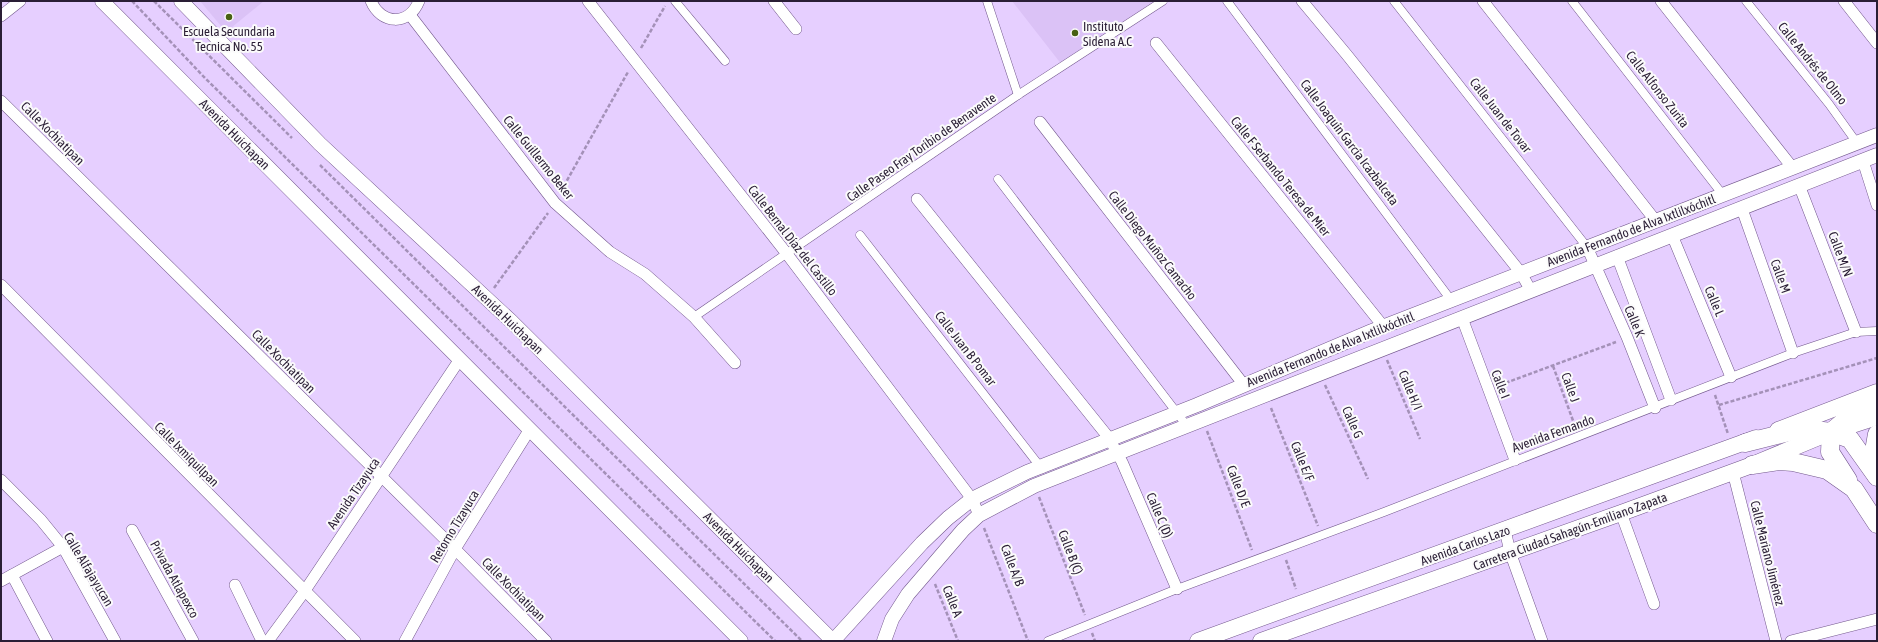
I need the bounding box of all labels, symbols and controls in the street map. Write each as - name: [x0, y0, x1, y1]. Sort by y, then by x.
- marker: Escuela Secundaria Tecnica No. 55: [224, 12, 234, 22]
- place label: Instituto Sidena A.C: [1083, 19, 1132, 49]
- street label: Calle Andrés de Olmo: [1775, 19, 1850, 108]
- place label: Escuela Secundaria Tecnica No. 55: [183, 24, 275, 54]
- marker: Instituto Sidena A.C: [1070, 28, 1080, 38]
- street label: Calle Alfonso Zurita: [1623, 48, 1692, 131]
- street label: Calle Juan de Tovar: [1467, 75, 1535, 156]
- street label: Calle Joaquín García Icazbalceta: [1297, 77, 1402, 208]
- street label: Calle Paseo Fray Toribio de Benavente: [844, 90, 999, 205]
- street label: Avenida Huichapan: [196, 96, 273, 173]
- street label: Calle Xochiatipan: [18, 99, 87, 168]
- street label: Calle Guillermo Beker: [500, 112, 577, 202]
- street label: Calle F Serbando Teresa de Mier: [1228, 114, 1334, 239]
- street label: Calle Bernal Díaz del Castillo: [745, 182, 840, 298]
- street label: Calle Diego Muñoz Camacho: [1105, 188, 1200, 303]
- street label: Avenida Fernando de Alva Ixtlilxóchitl: [1545, 191, 1718, 270]
- street label: Calle M/N: [1825, 229, 1856, 279]
- street label: Calle M: [1767, 257, 1794, 295]
- street label: Avenida Huichapan: [469, 282, 546, 357]
- street label: Calle L: [1702, 284, 1728, 319]
- street label: Calle K: [1621, 303, 1648, 340]
- street label: Calle Juan B Pomar: [932, 308, 999, 389]
- street label: Avenida Fernando de Alva Ixtlilxóchitl: [1244, 309, 1417, 390]
- street label: Calle Xochiatipan: [249, 327, 318, 396]
- street label: Calle H/I: [1396, 368, 1426, 412]
- street label: Calle I: [1488, 368, 1513, 401]
- street label: Calle J: [1558, 370, 1583, 404]
- street label: Calle G: [1339, 404, 1366, 441]
- street label: Avenida Fernando: [1510, 412, 1596, 455]
- street label: Calle Ixmiquilpan: [151, 419, 222, 490]
- street label: Calle E/F: [1288, 439, 1318, 484]
- street label: Avenida Tizayuca: [324, 455, 383, 532]
- street label: Calle D/E: [1224, 463, 1254, 510]
- street label: Retorno Tizayuca: [427, 487, 482, 565]
- street label: Carretera Ciudad Sahagún-Emiliano Zapata: [1471, 489, 1669, 574]
- street label: Calle C (D): [1143, 490, 1176, 540]
- street label: Calle Mariano Jiménez: [1747, 499, 1788, 607]
- street label: Avenida Huichapan: [700, 509, 777, 586]
- street label: Avenida Carlos Lazo: [1418, 522, 1512, 569]
- street label: Calle B (C): [1055, 528, 1086, 577]
- street label: Calle Alfajayucan: [61, 530, 117, 609]
- street label: Privada Atlapexco: [147, 538, 202, 621]
- street label: Calle A/B: [998, 542, 1028, 589]
- street label: Calle Xochiatipan: [479, 555, 548, 624]
- street label: Calle A: [939, 583, 966, 620]

